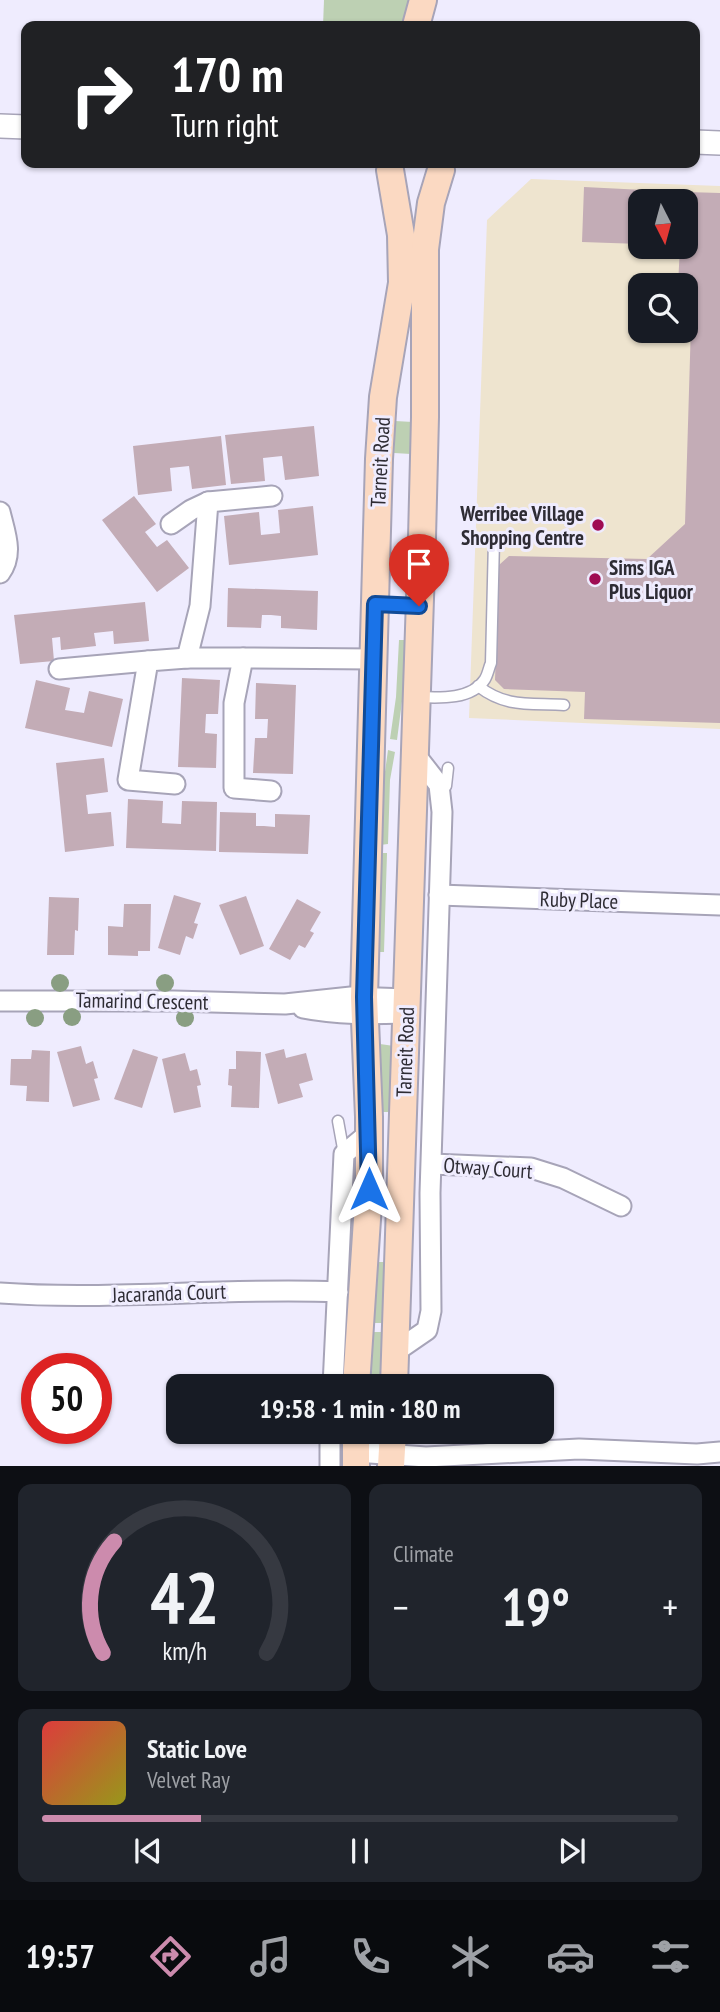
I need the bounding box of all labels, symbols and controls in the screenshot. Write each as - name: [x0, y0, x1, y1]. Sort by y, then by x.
- text: 170 m: [171, 42, 284, 106]
- icon: right: [56, 49, 147, 140]
- text: Turn right: [171, 104, 279, 146]
- north arrow: [628, 189, 698, 259]
- map controls: [628, 189, 698, 343]
- button: search: [628, 273, 698, 343]
- street label: Tarneit Road: [364, 416, 396, 508]
- place label: Werribee Village Shopping Centre: [459, 500, 584, 551]
- marker: Werribee Village Shopping Centre: [590, 517, 606, 533]
- pin: [389, 534, 449, 606]
- icon: arrive: [400, 545, 438, 583]
- place label: Sims IGA Plus Liquor: [609, 554, 694, 605]
- marker: Sims IGA Plus Liquor: [587, 571, 603, 587]
- street label: Ruby Place: [539, 885, 619, 915]
- street label: Tamarind Crescent: [75, 986, 209, 1016]
- street label: Tarneit Road: [390, 1006, 420, 1098]
- street label: Otway Court: [443, 1151, 534, 1185]
- position arrow: [332, 1152, 406, 1226]
- street label: Jacaranda Court: [111, 1278, 227, 1309]
- speed limit sign: 50: [21, 1353, 112, 1444]
- text: 19:58 · 1 min · 180 m: [260, 1392, 460, 1425]
- text: Climate: [393, 1539, 454, 1568]
- text: 42: [150, 1550, 219, 1644]
- text: 19°: [501, 1573, 570, 1640]
- text: −: [393, 1582, 409, 1631]
- text: +: [662, 1582, 678, 1631]
- text: km/h: [162, 1635, 207, 1667]
- text: Static Love: [147, 1732, 247, 1765]
- text: Velvet Ray: [147, 1765, 230, 1794]
- icon: previous: [129, 1832, 167, 1870]
- icon: pause: [341, 1832, 379, 1870]
- icon: next: [553, 1832, 591, 1870]
- icon: directions: [146, 1932, 195, 1981]
- icon: music: [246, 1932, 295, 1981]
- icon: phone: [346, 1932, 395, 1981]
- icon: climate: [446, 1932, 495, 1981]
- icon: car: [546, 1932, 595, 1981]
- icon: filters: [646, 1932, 695, 1981]
- text: 19:57: [25, 1935, 95, 1977]

